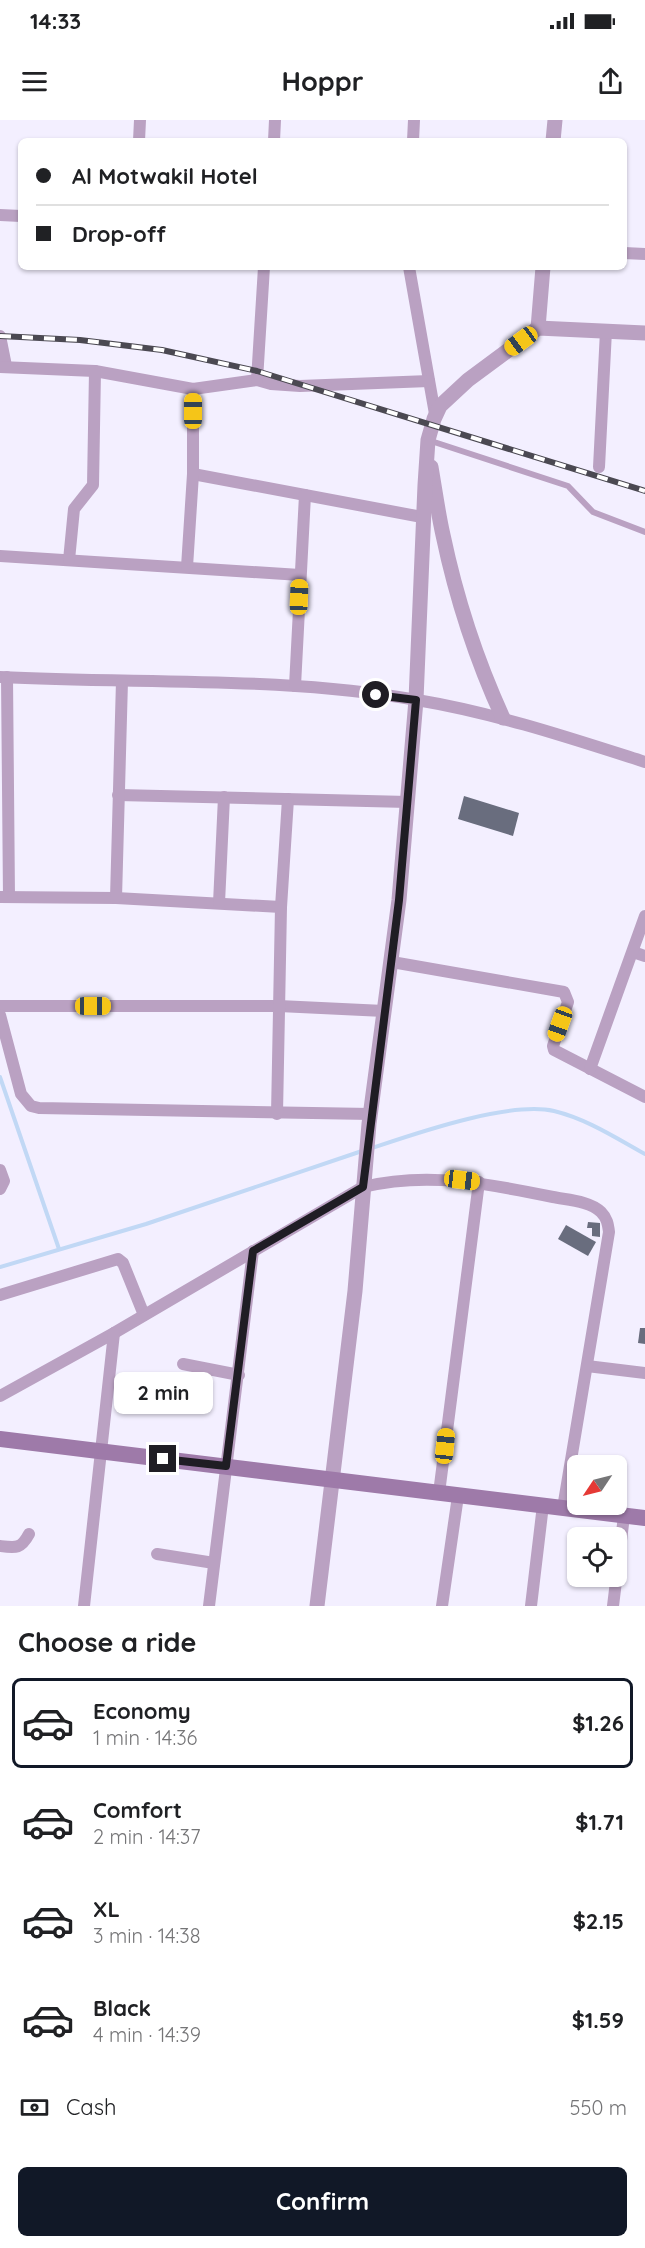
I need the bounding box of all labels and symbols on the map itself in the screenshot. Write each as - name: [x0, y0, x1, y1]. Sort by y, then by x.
- car: [501, 323, 541, 359]
- car: [184, 393, 202, 429]
- car: [289, 579, 309, 615]
- route start: [362, 681, 389, 708]
- car: [75, 997, 111, 1015]
- car: [545, 1004, 575, 1044]
- car: [443, 1169, 481, 1191]
- callout: 2 min: [114, 1372, 213, 1414]
- car: [434, 1427, 456, 1465]
- route end: [149, 1445, 176, 1472]
- north arrow: [567, 1455, 627, 1515]

